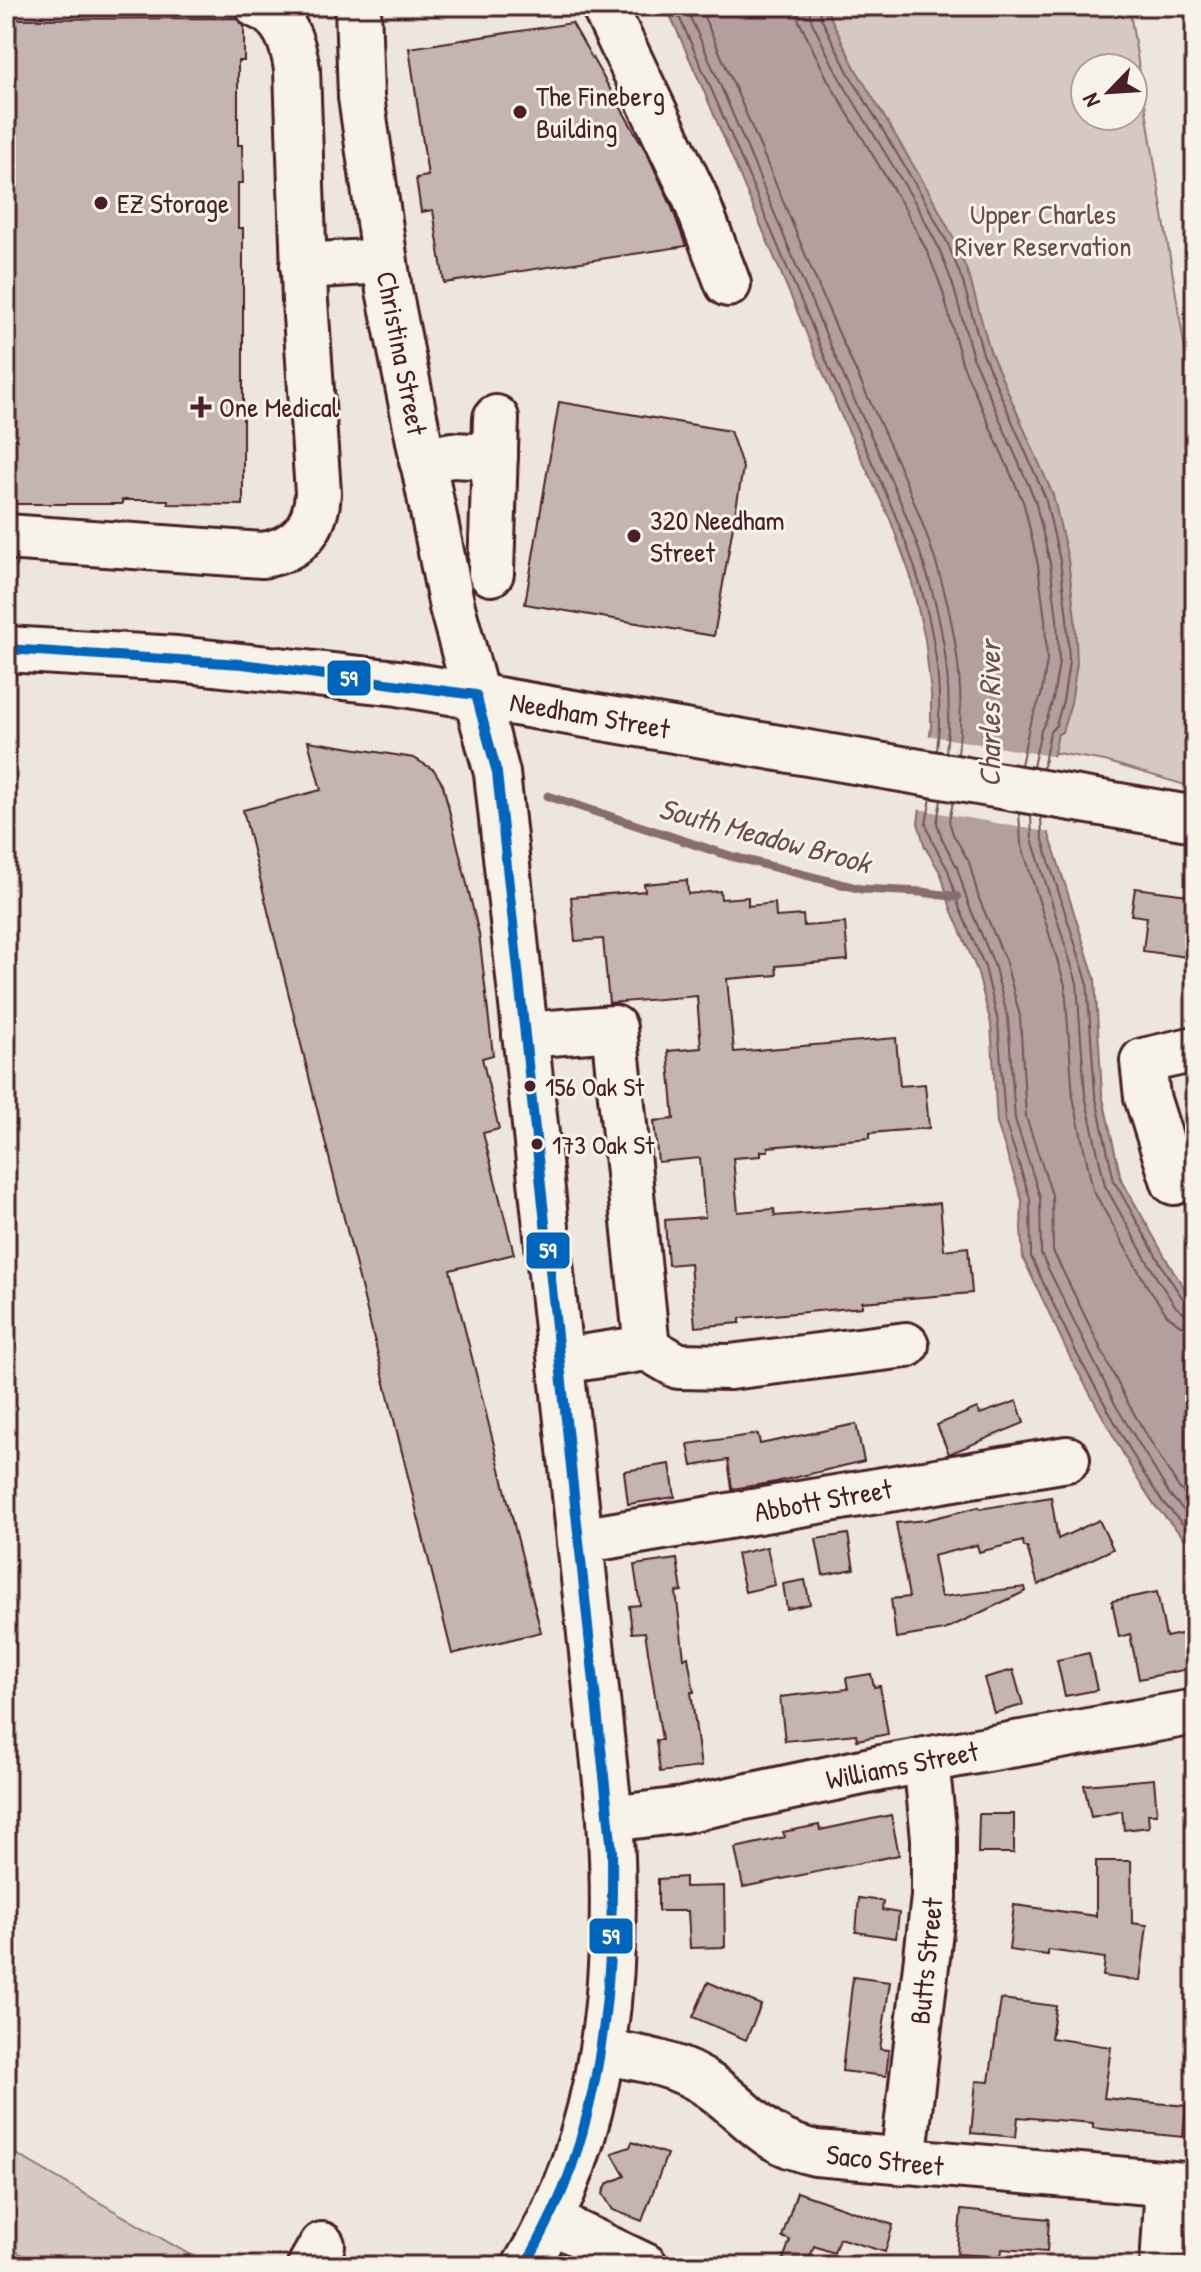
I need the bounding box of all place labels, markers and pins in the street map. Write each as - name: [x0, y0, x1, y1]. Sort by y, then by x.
- place label: The Fineberg Building: [536, 77, 665, 147]
- marker: The Fineberg Building: [511, 103, 529, 121]
- place label: EZ Storage: [117, 184, 229, 222]
- marker: EZ Storage: [92, 194, 110, 212]
- place label: One Medical: [219, 388, 340, 426]
- marker: One Medical: [190, 396, 212, 418]
- place label: 320 Needham Street: [650, 501, 785, 571]
- marker: 320 Needham Street: [625, 527, 643, 545]
- place label: 156 Oak St: [545, 1069, 645, 1104]
- marker: 156 Oak St: [522, 1078, 538, 1094]
- place label: 173 Oak St: [552, 1127, 655, 1162]
- marker: 173 Oak St: [529, 1136, 545, 1152]

